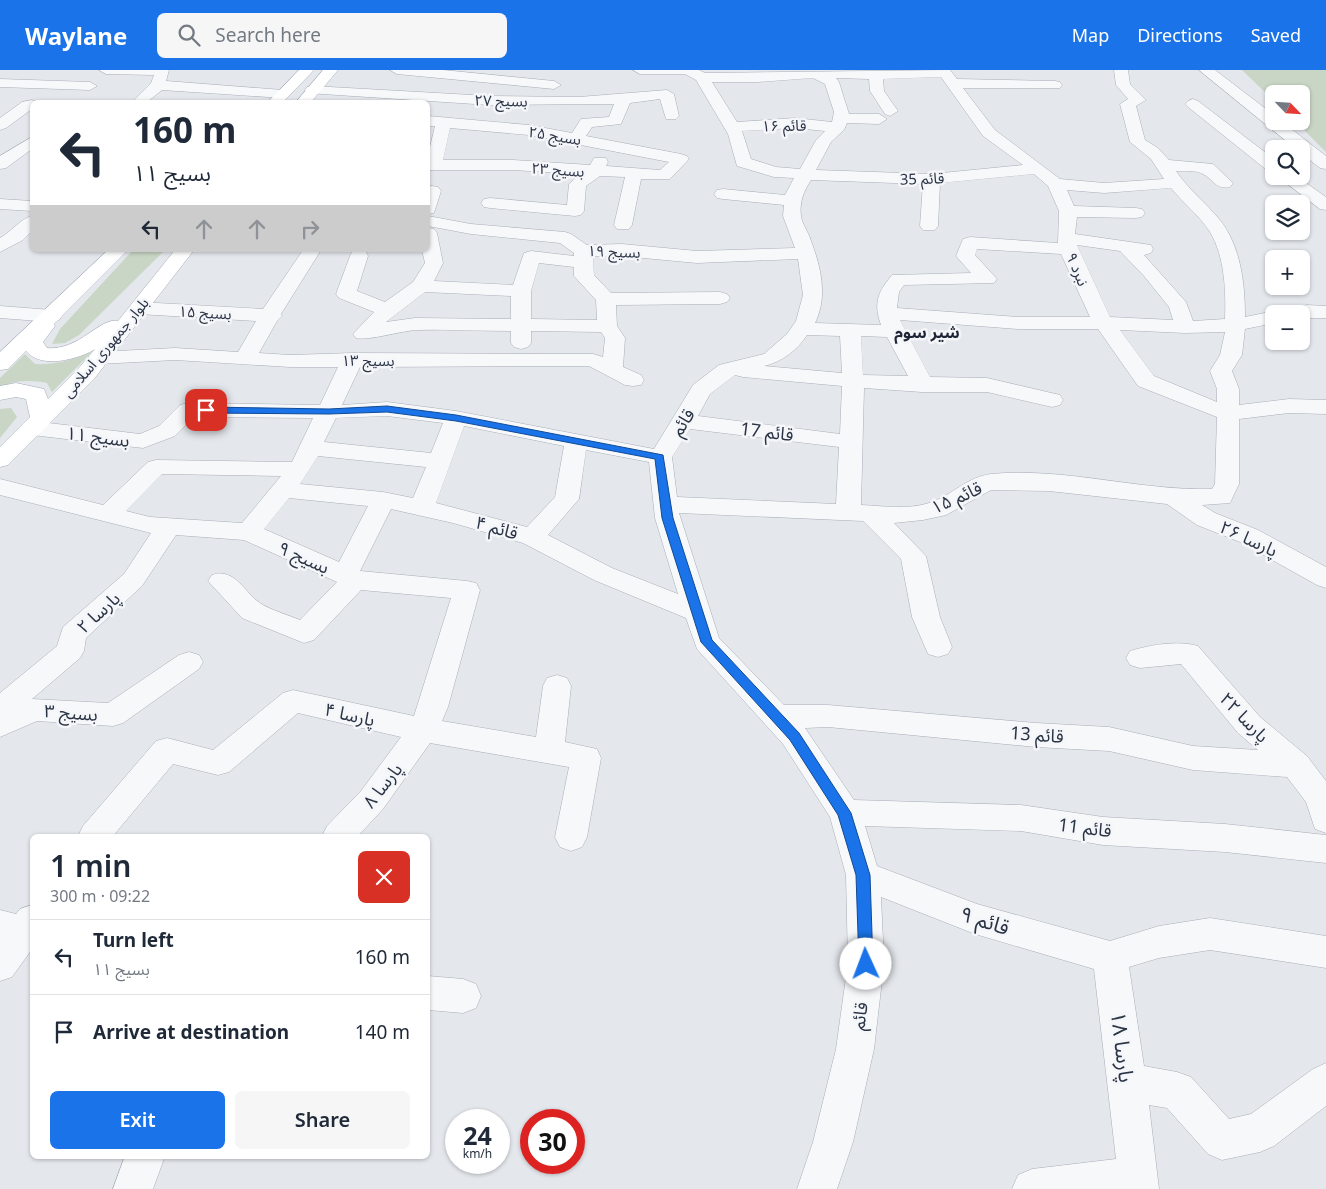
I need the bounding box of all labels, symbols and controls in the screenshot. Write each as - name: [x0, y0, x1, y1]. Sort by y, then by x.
- search box: [157, 13, 507, 58]
- text: Waylane: [25, 19, 127, 52]
- icon: search: [175, 21, 203, 49]
- text: Search here: [215, 22, 321, 48]
- text: Map: [1072, 23, 1109, 47]
- text: Directions: [1137, 23, 1223, 47]
- text: Saved: [1251, 23, 1301, 47]
- north arrow: [1265, 85, 1310, 130]
- map controls: [1265, 85, 1310, 350]
- street label: بسیج ۲۷: [474, 90, 528, 113]
- text: 160 m: [133, 106, 236, 153]
- street label: قائم ۱۶: [762, 115, 807, 137]
- icon: left: [50, 120, 115, 185]
- street label: بسیج ۲۵: [527, 121, 583, 152]
- button: search: [1265, 140, 1310, 185]
- text: بسیج ۱۱: [133, 157, 211, 187]
- street label: بسیج ۲۳: [531, 157, 585, 184]
- street label: قائم 35: [899, 167, 945, 191]
- button: layers: [1265, 195, 1310, 240]
- icon: left: [137, 215, 165, 243]
- icon: ahead: [190, 215, 218, 243]
- icon: ahead: [243, 215, 271, 243]
- icon: right: [296, 215, 324, 243]
- street label: بسیج ۱۹: [587, 240, 641, 265]
- street label: نبرد ۹: [1062, 249, 1094, 289]
- button: +: [1265, 250, 1310, 295]
- street label: بلوار جمهوری اسلامی: [57, 293, 153, 401]
- street label: بسیج ۱۵: [178, 301, 232, 326]
- button: −: [1265, 305, 1310, 350]
- district label: شیر سوم: [894, 321, 960, 344]
- street label: بسیج ۱۳: [341, 350, 395, 373]
- pin: [185, 389, 227, 431]
- icon: arrive: [192, 396, 220, 424]
- street label: قائم: [664, 404, 701, 441]
- street label: قائم 17: [739, 416, 795, 448]
- street label: بسیج ۱۱: [65, 420, 131, 454]
- street label: قائم ۱۵: [927, 475, 986, 521]
- street label: قائم ۴: [472, 510, 521, 546]
- street label: پارسا ۲۶: [1216, 514, 1282, 562]
- street label: بسیج ۹: [274, 535, 333, 581]
- street label: پارسا ۲: [71, 586, 125, 638]
- street label: پارسا ۲۲: [1215, 687, 1275, 747]
- street label: پارسا ۴: [322, 697, 378, 732]
- street label: بسیج ۳: [43, 698, 99, 728]
- street label: قائم 13: [1009, 720, 1065, 750]
- street label: پارسا ۸: [357, 758, 407, 813]
- street label: قائم 11: [1057, 812, 1113, 844]
- text: 1 min: [50, 845, 131, 886]
- button: close: [358, 851, 410, 903]
- text: 300 m · 09:22: [50, 885, 150, 907]
- street label: قائم ۹: [956, 899, 1013, 943]
- text: Turn left: [93, 927, 174, 953]
- position arrow: [839, 937, 891, 989]
- icon: left: [50, 943, 78, 971]
- text: 160 m: [355, 944, 410, 970]
- text: بسیج ۱۱: [93, 958, 150, 980]
- street label: قائم: [845, 1000, 875, 1032]
- street label: پارسا ۱۸: [1105, 1010, 1141, 1084]
- icon: arrive: [50, 1018, 78, 1046]
- text: Arrive at destination: [93, 1019, 289, 1045]
- text: 140 m: [355, 1019, 410, 1045]
- button: Exit: [50, 1091, 225, 1149]
- button: Share: [235, 1091, 410, 1149]
- speed limit sign: 30: [520, 1109, 585, 1174]
- text: 24: [463, 1118, 492, 1152]
- text: km/h: [463, 1145, 492, 1162]

